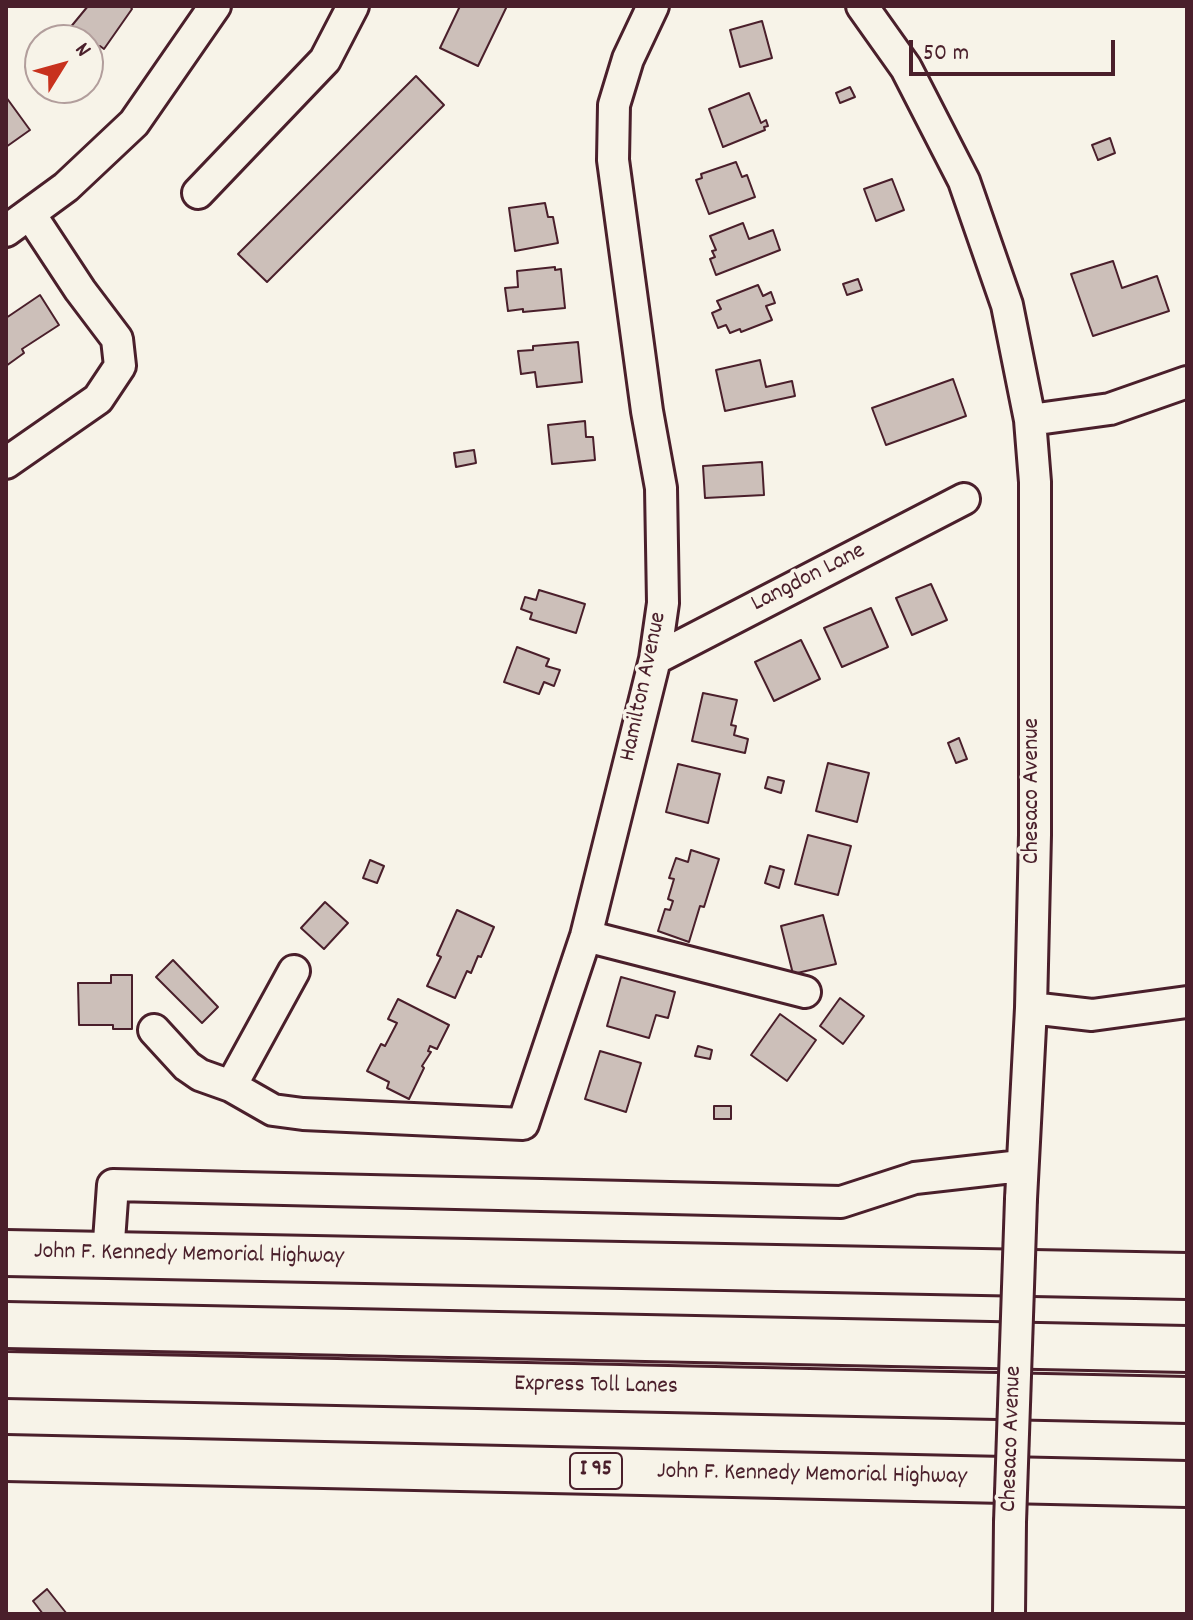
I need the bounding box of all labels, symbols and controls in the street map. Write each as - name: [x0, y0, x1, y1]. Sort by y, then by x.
- north arrow: [24, 24, 104, 104]
- scale bar: [913, 24, 1119, 74]
- text: N: [66, 37, 98, 64]
- text: 50 m: [923, 37, 969, 71]
- street label: Langdon Lane: [747, 538, 871, 620]
- street label: Hamilton Avenue: [615, 610, 675, 764]
- street label: Chesaco Avenue: [1020, 718, 1048, 864]
- street label: John F. Kennedy Memorial Highway: [34, 1239, 344, 1273]
- street label: Chesaco Avenue: [996, 1365, 1030, 1513]
- street label: Express Toll Lanes: [514, 1371, 678, 1403]
- road number: I 95: [570, 1453, 622, 1489]
- street label: John F. Kennedy Memorial Highway: [657, 1459, 967, 1493]

